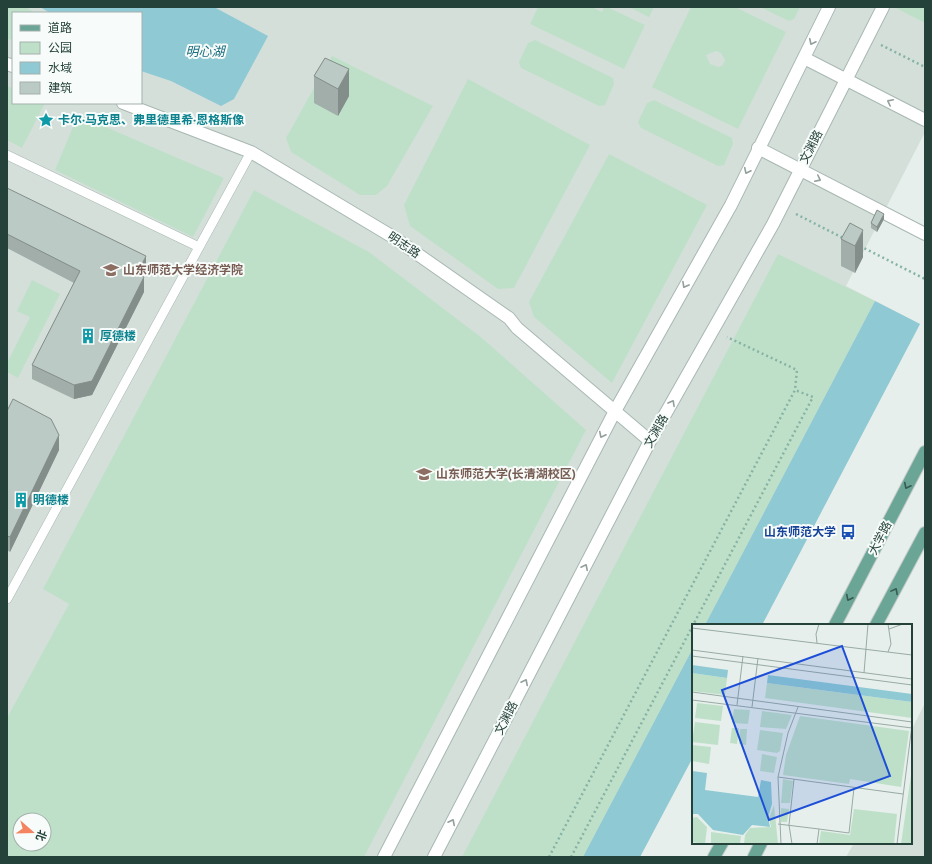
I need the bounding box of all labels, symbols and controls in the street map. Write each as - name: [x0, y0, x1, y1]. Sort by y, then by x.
- legend: [12, 12, 142, 104]
- text: 道路: [48, 21, 72, 35]
- one-way arrow: [809, 38, 817, 45]
- text: 公园: [48, 41, 72, 55]
- water label: 明心湖: [185, 44, 226, 60]
- text: 水域: [48, 61, 72, 75]
- text: 建筑: [48, 81, 72, 95]
- one-way arrow: [887, 99, 894, 107]
- place icon: 卡尔·马克思、弗里德里希·恩格斯像: [37, 111, 55, 129]
- place label: 卡尔·马克思、弗里德里希·恩格斯像: [58, 113, 244, 127]
- street label: 文渊路: [797, 128, 825, 166]
- one-way arrow: [744, 166, 752, 174]
- one-way arrow: [813, 174, 821, 182]
- street label: 明志路: [385, 229, 423, 261]
- school or university icon: 山东师范大学经济学院: [102, 261, 120, 279]
- place label: 山东师范大学经济学院: [123, 263, 243, 277]
- one-way arrow: [683, 281, 690, 288]
- building icon: 厚德楼: [79, 327, 97, 345]
- place label: 厚德楼: [100, 329, 136, 343]
- one-way arrow: [667, 399, 674, 407]
- street label: 文渊路: [641, 412, 671, 450]
- one-way arrow: [599, 431, 607, 439]
- school or university icon: 山东师范大学(长清湖校区): [415, 465, 433, 483]
- place label: 山东师范大学(长清湖校区): [436, 467, 576, 481]
- one-way arrow: [904, 482, 912, 489]
- building icon: 明德楼: [12, 491, 30, 509]
- place label: 明德楼: [33, 493, 69, 507]
- street label: 大学路: [866, 519, 894, 557]
- bus stop icon: 山东师范大学: [839, 523, 857, 541]
- place label: 山东师范大学: [764, 525, 836, 539]
- one-way arrow: [580, 564, 587, 571]
- one-way arrow: [890, 587, 897, 595]
- one-way arrow: [846, 594, 854, 601]
- inset map: [692, 624, 912, 844]
- one-way arrow: [520, 679, 527, 686]
- street label: 文渊路: [492, 699, 520, 737]
- north arrow: [12, 812, 52, 852]
- one-way arrow: [447, 819, 455, 827]
- text: 北: [33, 828, 49, 843]

